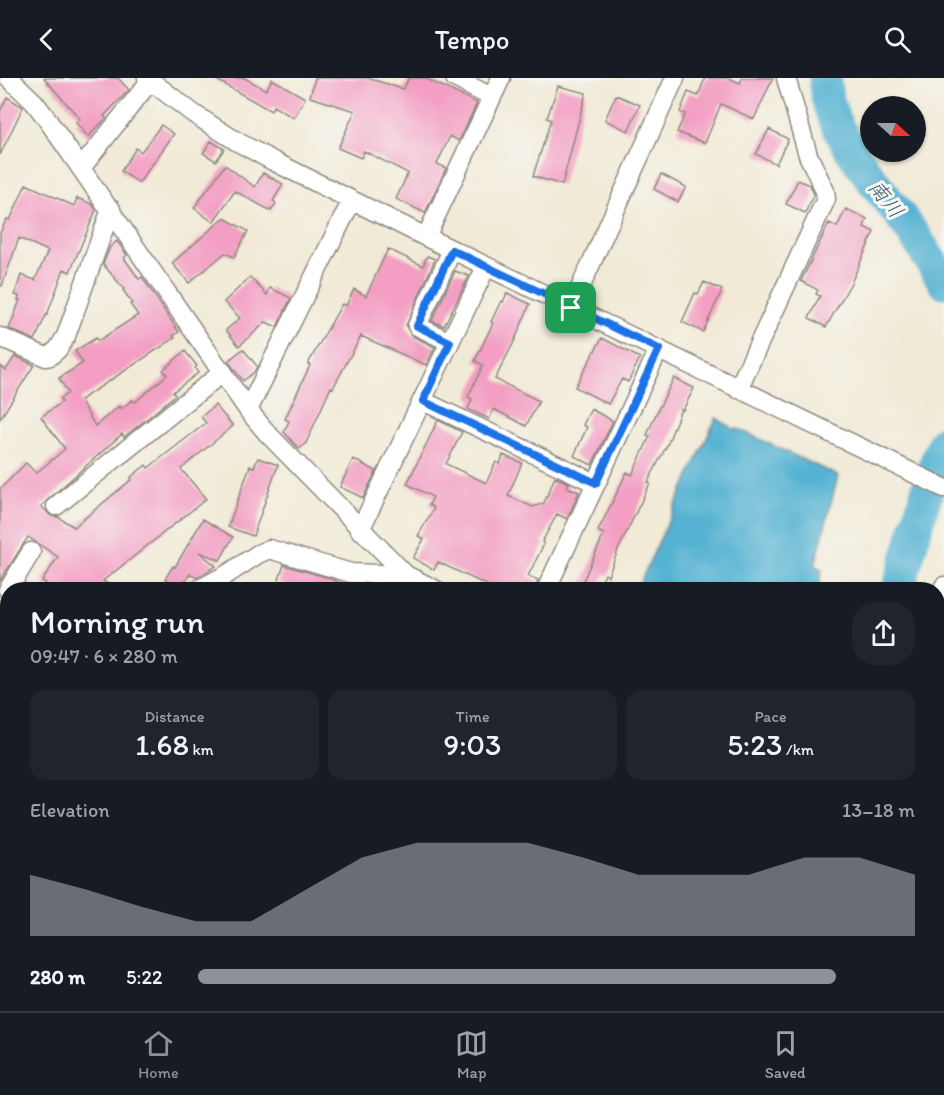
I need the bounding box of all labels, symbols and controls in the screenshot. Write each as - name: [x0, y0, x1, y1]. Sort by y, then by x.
- icon: back: [30, 23, 63, 56]
- text: Tempo: [434, 23, 510, 56]
- icon: search: [881, 23, 914, 56]
- north arrow: [860, 96, 926, 162]
- map controls: [860, 96, 926, 162]
- water label: 南川: [863, 174, 909, 223]
- pin: [545, 282, 596, 333]
- icon: arrive: [554, 291, 587, 324]
- text: Morning run: [30, 602, 205, 641]
- button: share: [852, 602, 915, 665]
- text: 09:47 · 6 × 280 m: [30, 644, 178, 668]
- text: Distance: [145, 707, 204, 726]
- text: Time: [455, 707, 490, 726]
- text: Pace: [754, 707, 787, 726]
- text: 1.68: [135, 726, 189, 763]
- text: 9:03: [444, 726, 501, 763]
- text: 5:23: [727, 726, 782, 763]
- text: km: [189, 740, 214, 759]
- text: /km: [782, 740, 814, 759]
- text: Elevation: [30, 798, 109, 822]
- text: 13–18 m: [842, 798, 915, 822]
- text: 280 m: [30, 965, 85, 989]
- text: 5:22: [126, 965, 162, 989]
- tab: Home: [138, 1027, 179, 1082]
- tab: Map: [455, 1027, 488, 1082]
- tab: Saved: [765, 1027, 806, 1082]

